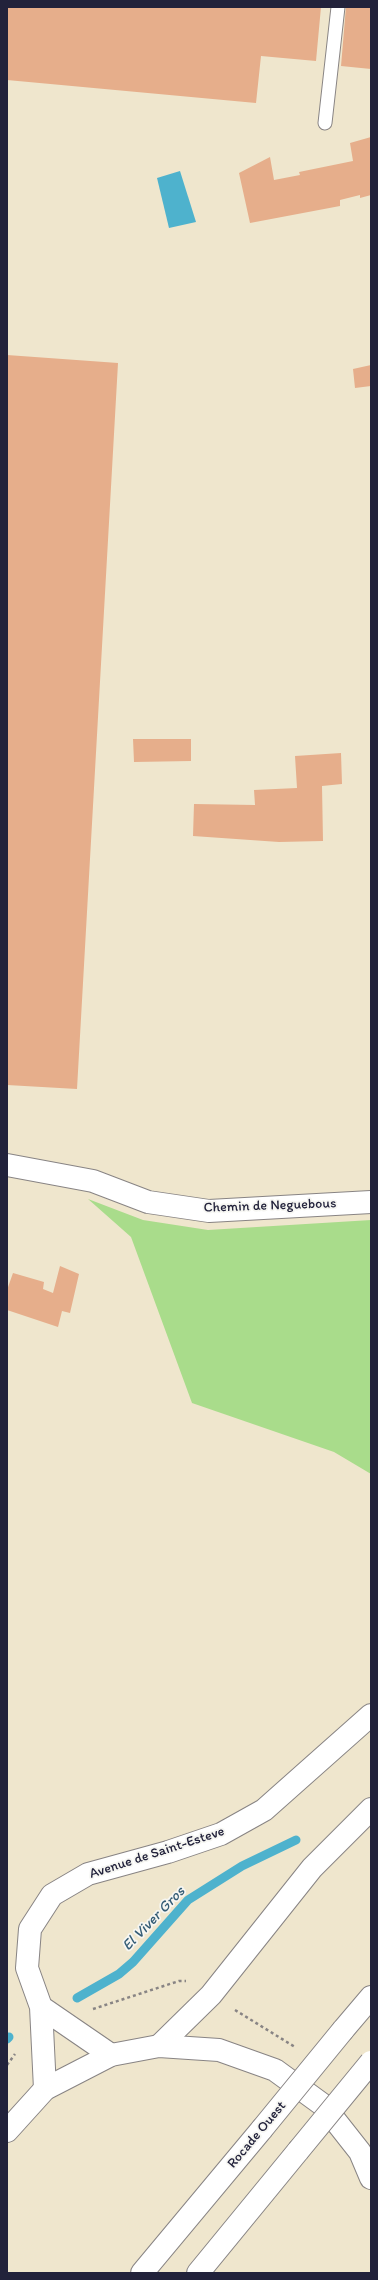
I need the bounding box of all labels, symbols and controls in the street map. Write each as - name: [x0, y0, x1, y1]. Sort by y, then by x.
- street label: Chemin de Neguebous: [203, 1195, 337, 1217]
- street label: Avenue de Saint-Esteve: [87, 1823, 227, 1883]
- water label: El Viver Gros: [119, 1883, 189, 1955]
- street label: Rocade Ouest: [224, 2098, 290, 2172]

